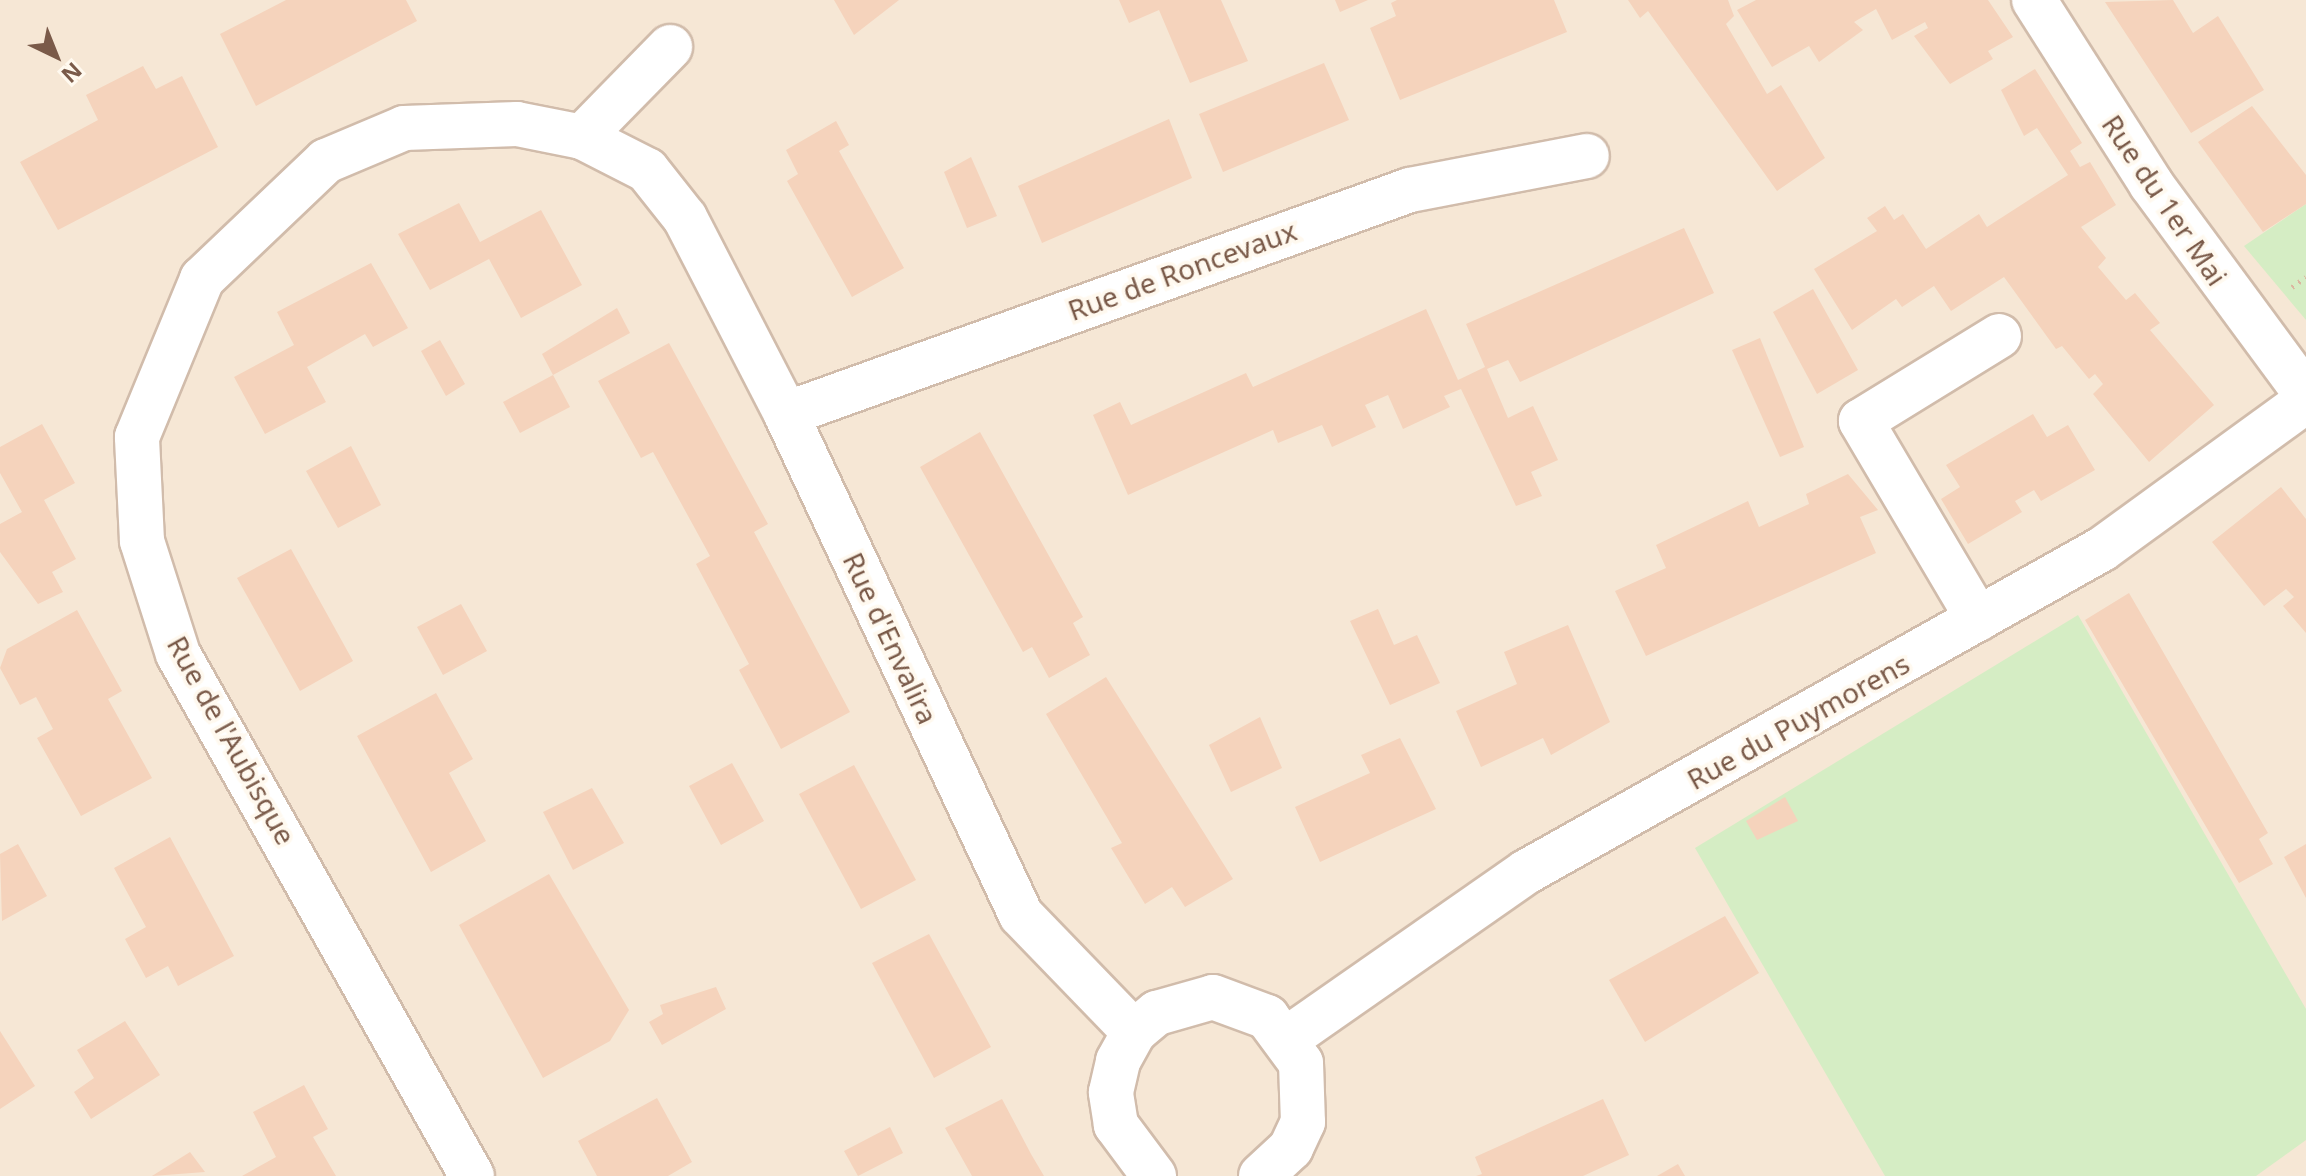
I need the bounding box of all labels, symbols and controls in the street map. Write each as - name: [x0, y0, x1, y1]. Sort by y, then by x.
- north arrow: [16, 16, 96, 96]
- text: N: [56, 56, 89, 91]
- street label: Rue du 1er Mai: [2096, 108, 2234, 292]
- street label: Rue de Roncevaux: [1063, 213, 1301, 327]
- street label: Rue d'Envalira: [837, 547, 945, 729]
- street label: Rue de l'Aubisque: [161, 630, 303, 850]
- street label: Rue du Puymorens: [1681, 646, 1915, 796]

